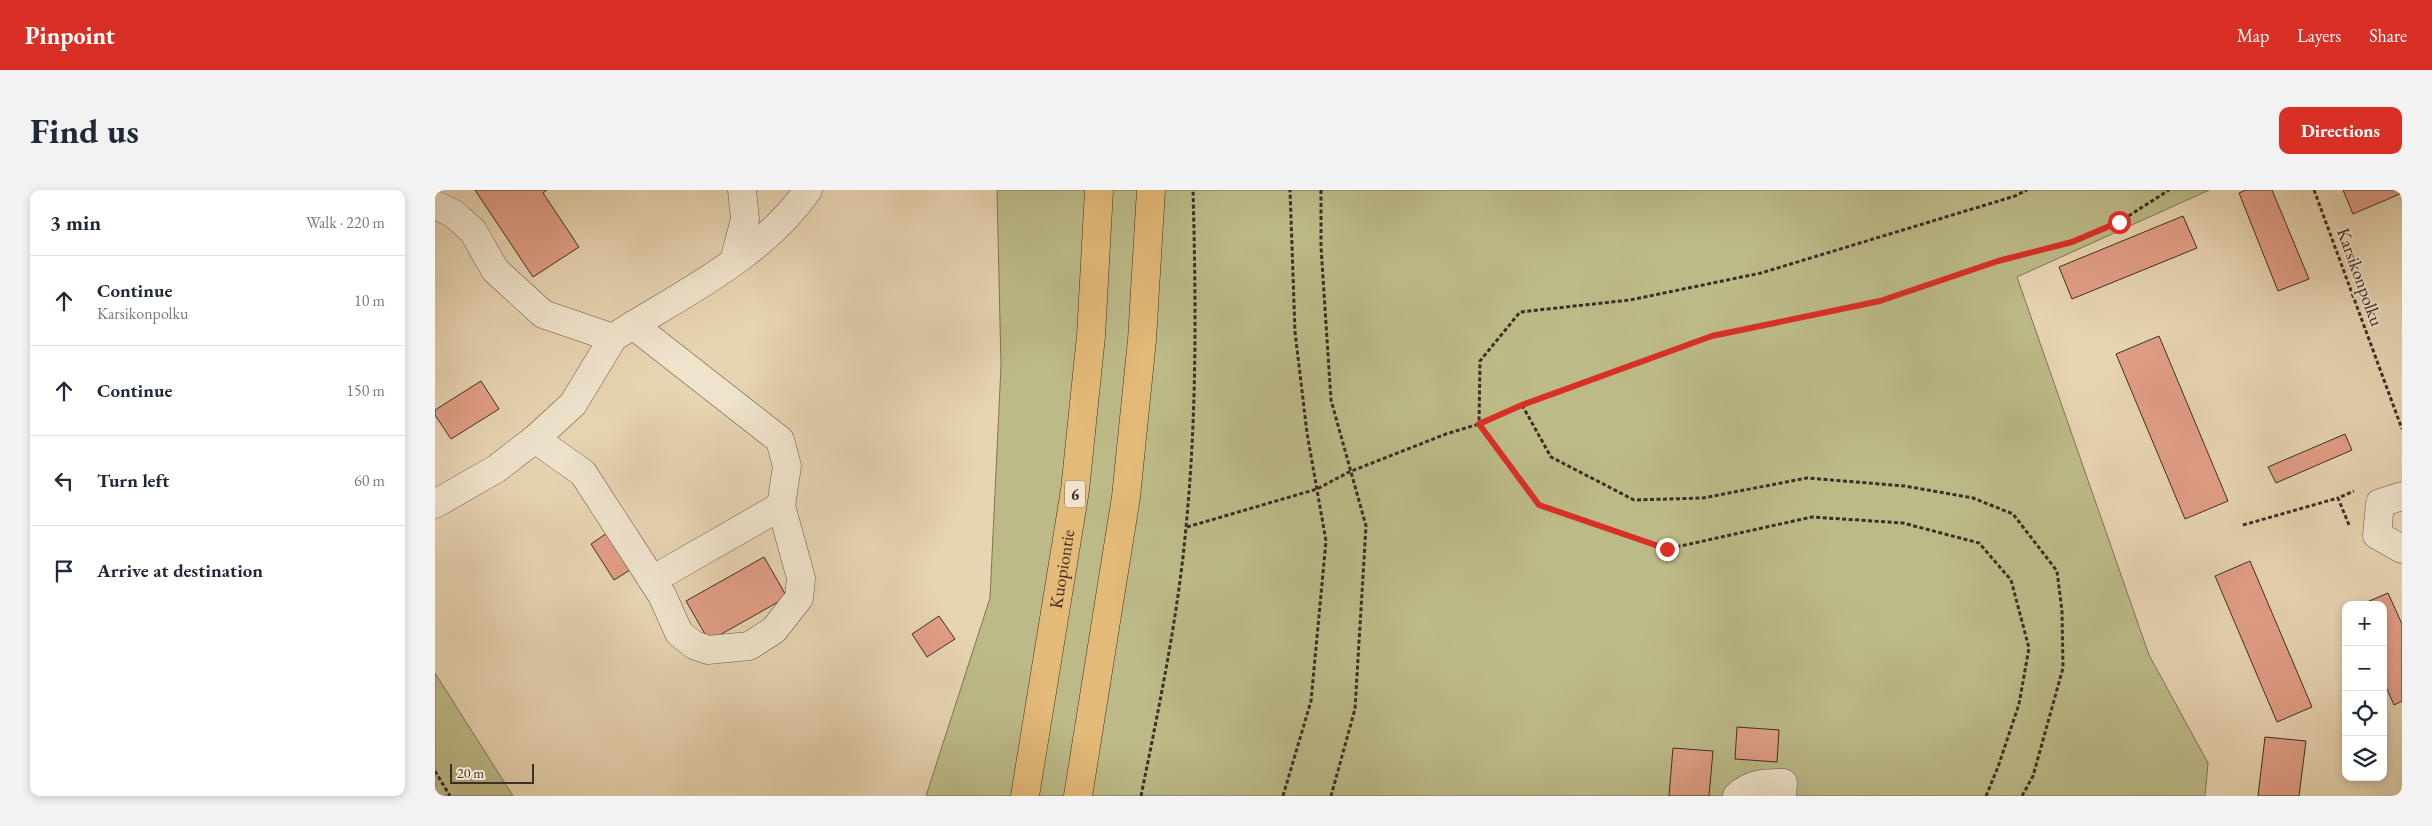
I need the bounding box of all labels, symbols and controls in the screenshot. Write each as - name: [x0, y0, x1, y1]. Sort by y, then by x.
- text: Pinpoint: [25, 20, 115, 51]
- text: Map: [2237, 24, 2269, 47]
- text: Layers: [2297, 24, 2341, 47]
- text: Share: [2369, 24, 2407, 47]
- button: Directions: [2279, 107, 2402, 154]
- text: Find us: [30, 108, 139, 153]
- text: 3 min: [50, 209, 101, 236]
- route start: [2108, 211, 2131, 234]
- text: Walk · 220 m: [306, 212, 385, 233]
- street label: Karsikonpolku: [2332, 225, 2389, 330]
- text: Continue: [97, 278, 172, 303]
- icon: ahead: [50, 287, 78, 315]
- text: 10 m: [354, 290, 385, 311]
- text: Karsikonpolku: [97, 303, 188, 324]
- icon: ahead: [50, 377, 78, 405]
- text: Continue: [97, 378, 172, 403]
- text: 150 m: [346, 380, 385, 401]
- icon: left: [50, 467, 78, 495]
- text: Turn left: [97, 468, 169, 493]
- text: 60 m: [354, 470, 385, 491]
- road number: 6: [1065, 480, 1085, 508]
- street label: Kuopiontie: [1044, 528, 1079, 610]
- route end: [1656, 538, 1679, 561]
- icon: arrive: [50, 557, 78, 585]
- text: Arrive at destination: [97, 558, 263, 583]
- map controls: [2342, 601, 2387, 781]
- button: +: [2342, 601, 2387, 646]
- button: −: [2342, 646, 2387, 691]
- button: locate: [2342, 691, 2387, 736]
- button: layers: [2342, 736, 2387, 781]
- scale bar: [450, 761, 534, 784]
- text: 20 m: [457, 764, 484, 782]

